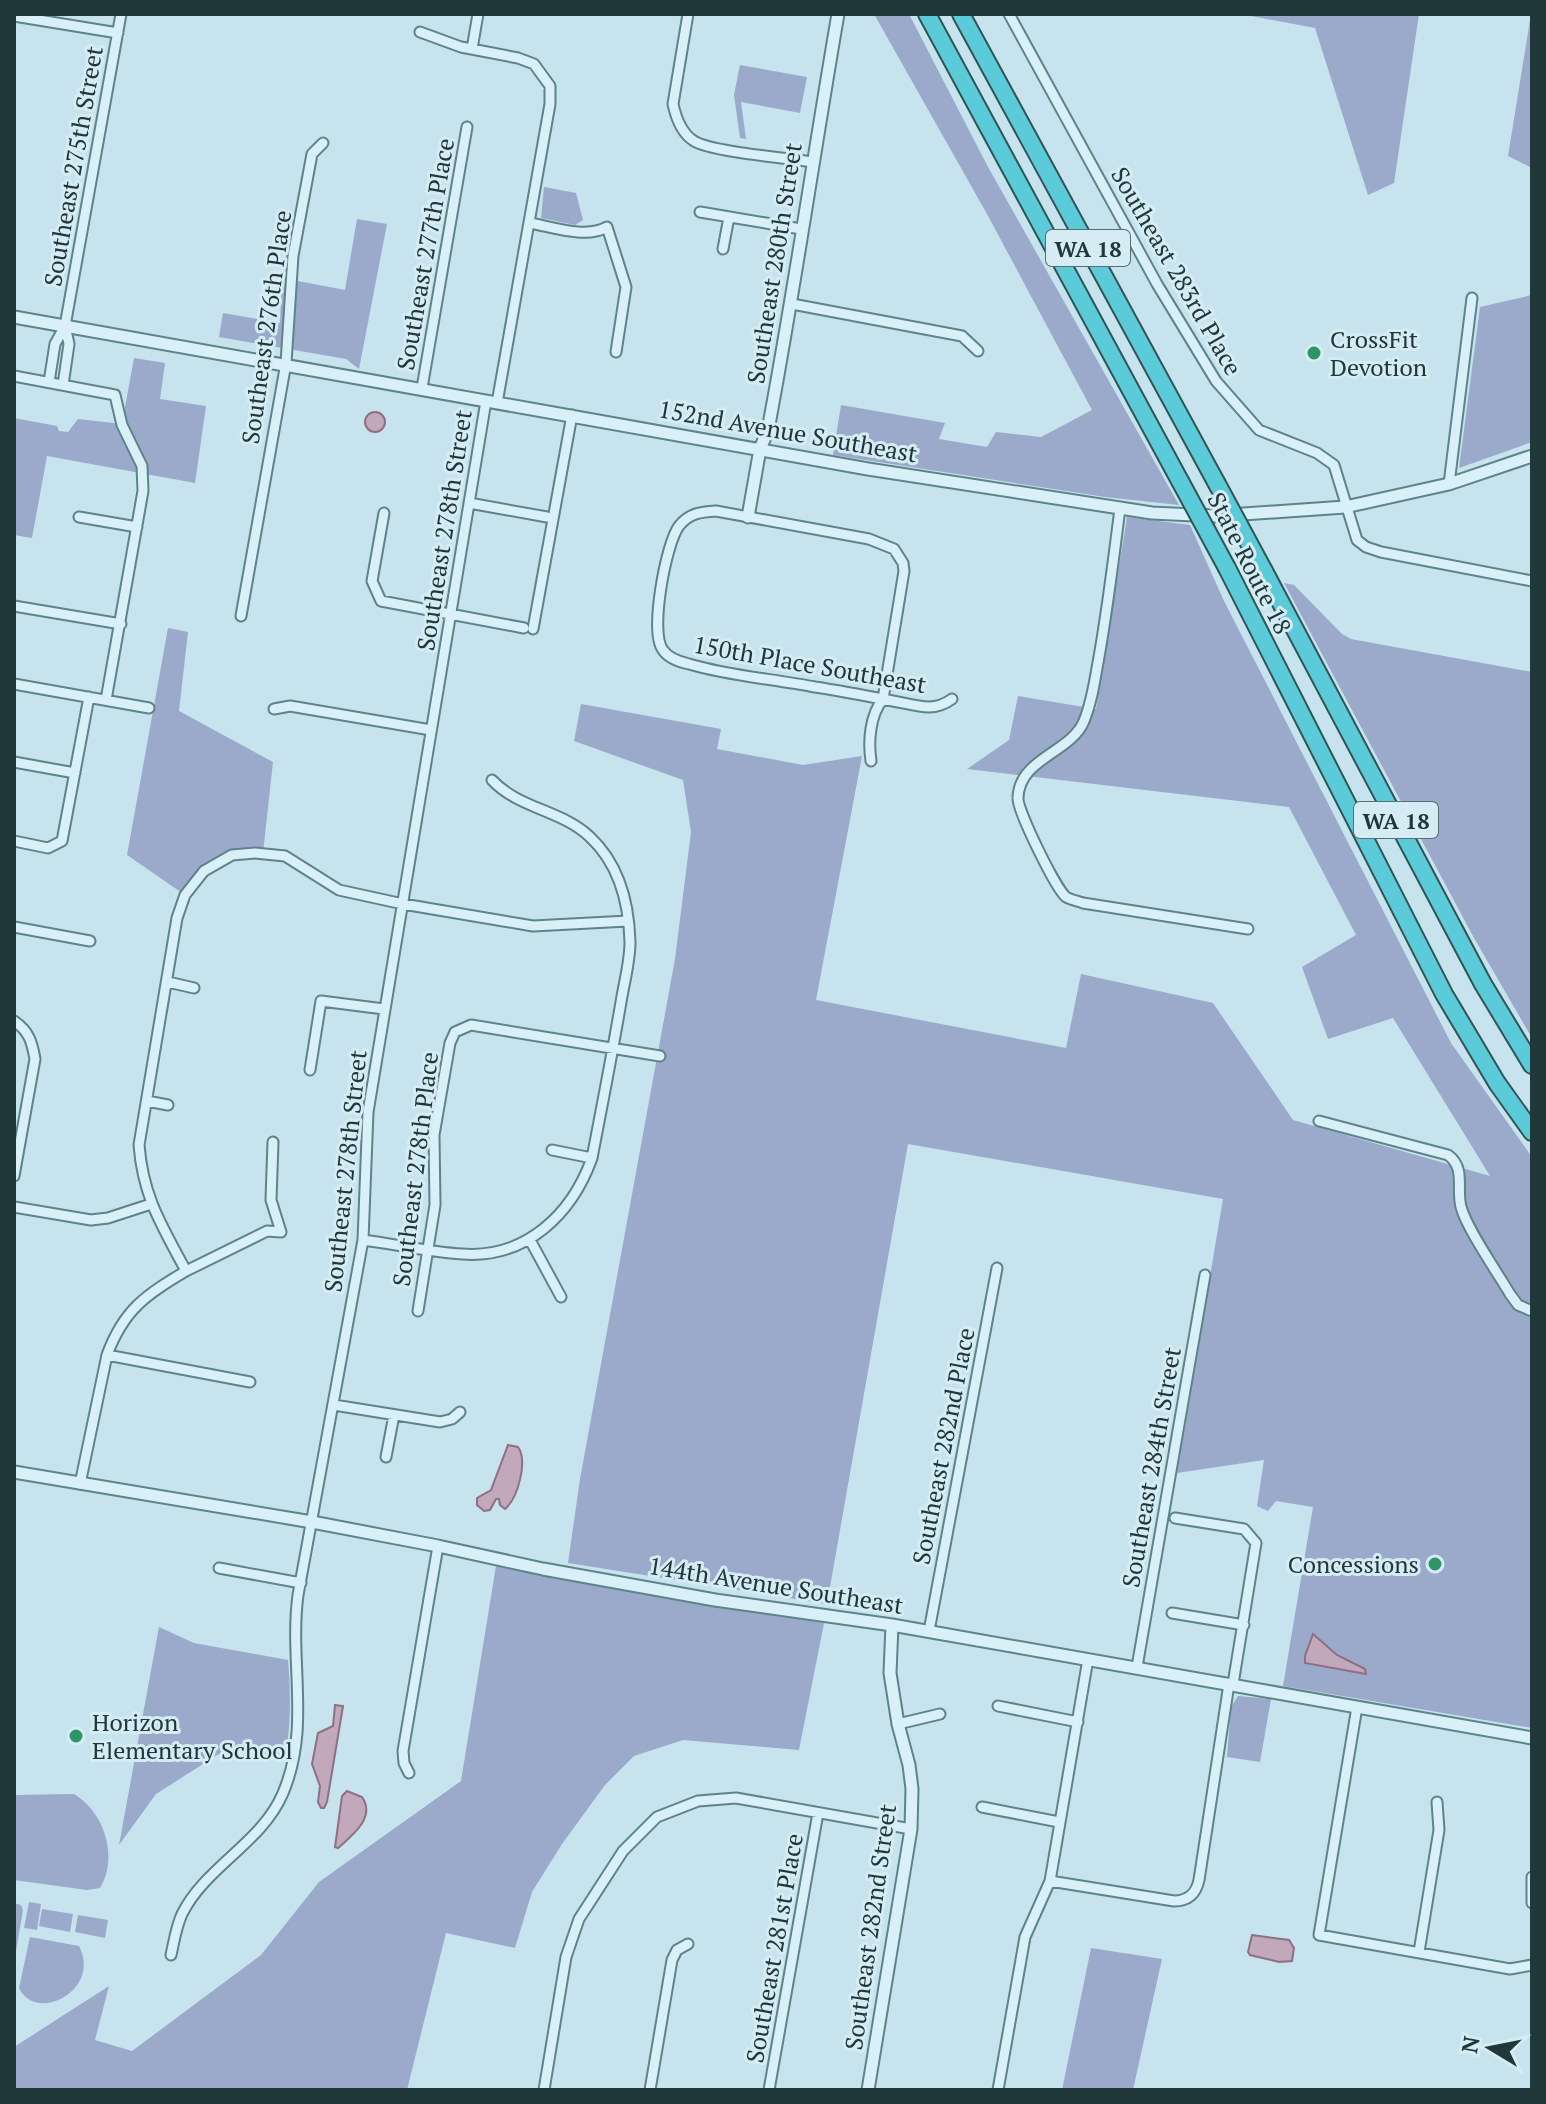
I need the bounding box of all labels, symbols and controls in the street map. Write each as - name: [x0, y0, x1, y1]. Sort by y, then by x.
- street label: Southeast 275th Street: [36, 43, 110, 289]
- street label: Southeast 277th Place: [389, 136, 461, 372]
- street label: Southeast 280th Street: [739, 140, 809, 386]
- street label: Southeast 283rd Place: [1104, 161, 1250, 381]
- street label: Southeast 276th Place: [234, 208, 298, 446]
- road number: WA 18: [1046, 230, 1130, 266]
- place label: CrossFit Devotion: [1330, 323, 1427, 383]
- marker: CrossFit Devotion: [1305, 344, 1323, 362]
- street label: 152nd Avenue Southeast: [656, 392, 920, 470]
- street label: Southeast 278th Street: [409, 407, 479, 653]
- street label: State Route 18: [1201, 487, 1299, 639]
- street label: 150th Place Southeast: [691, 628, 929, 700]
- road number: WA 18: [1354, 802, 1438, 838]
- street label: Southeast 278th Street: [316, 1048, 374, 1294]
- street label: Southeast 278th Place: [385, 1050, 445, 1288]
- street label: Southeast 282nd Place: [904, 1325, 982, 1567]
- street label: Southeast 284th Street: [1114, 1344, 1188, 1590]
- place label: Concessions: [1288, 1548, 1419, 1580]
- street label: 144th Avenue Southeast: [646, 1549, 906, 1621]
- marker: Concessions: [1426, 1555, 1444, 1573]
- place label: Horizon Elementary School: [92, 1706, 293, 1766]
- marker: Horizon Elementary School: [67, 1727, 85, 1745]
- street label: Southeast 282nd Street: [837, 1802, 903, 2052]
- street label: Southeast 281st Place: [738, 1831, 810, 2065]
- north arrow: [1450, 2008, 1530, 2088]
- text: N: [1454, 2033, 1486, 2055]

